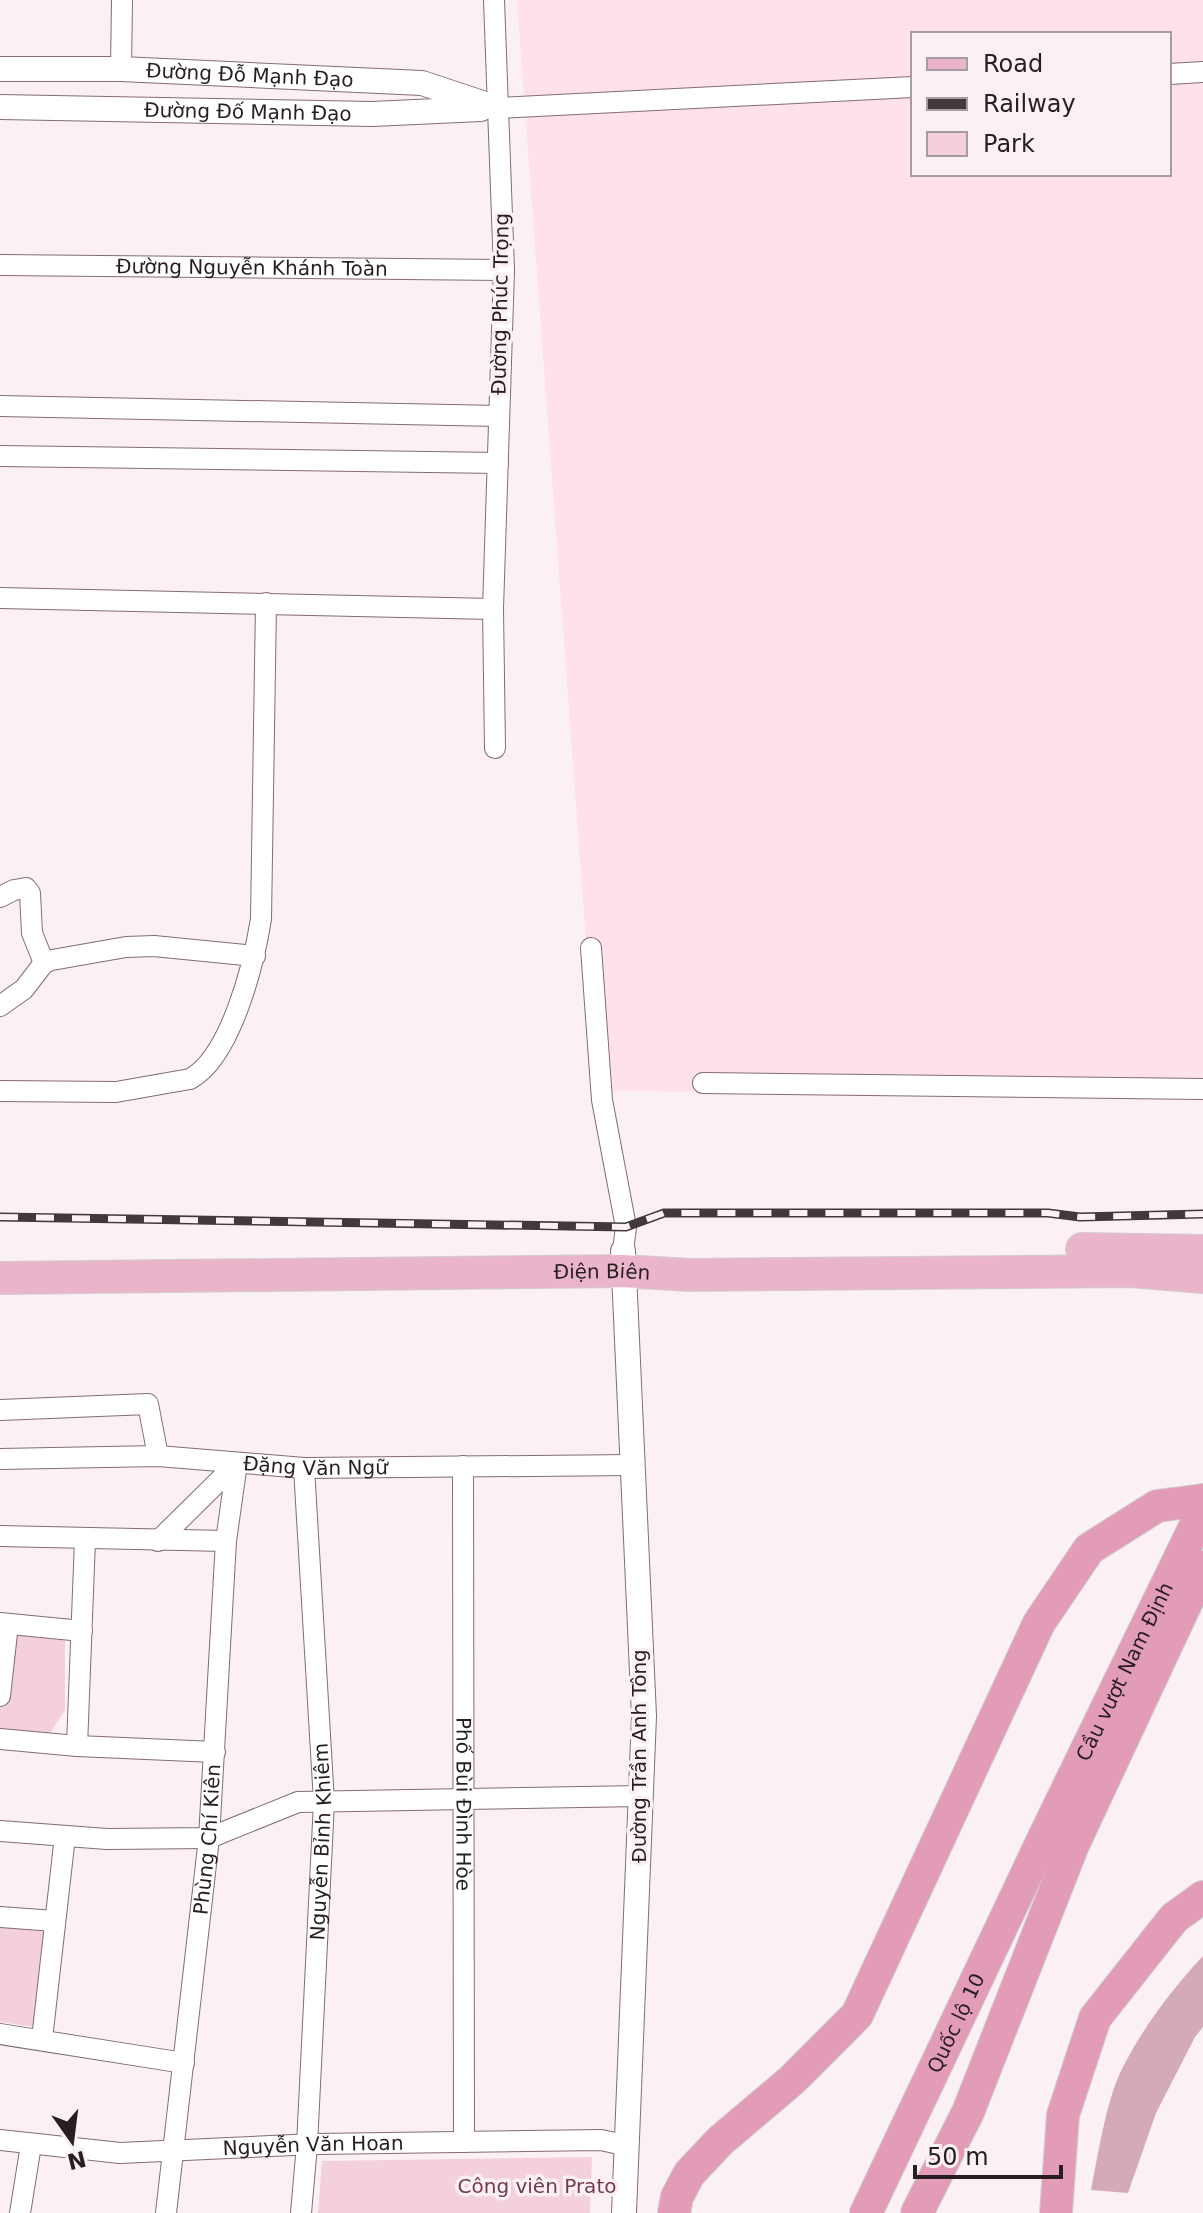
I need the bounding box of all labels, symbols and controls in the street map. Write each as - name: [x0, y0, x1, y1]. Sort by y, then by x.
- legend: [911, 32, 1171, 176]
- text: Road: [983, 50, 1043, 78]
- street label: Đường Đỗ Mạnh Đạo: [146, 58, 354, 92]
- text: Railway: [983, 90, 1076, 118]
- street label: Đường Đố Mạnh Đạo: [144, 98, 352, 126]
- text: Park: [983, 130, 1035, 158]
- street label: Đường Phúc Trọng: [486, 213, 514, 395]
- street label: Đường Nguyễn Khánh Toàn: [116, 254, 388, 281]
- street label: Điện Biên: [553, 1259, 651, 1285]
- street label: Đặng Văn Ngữ: [242, 1451, 389, 1480]
- street label: Cầu vượt Nam Định: [1071, 1578, 1178, 1765]
- street label: Đường Trần Anh Tông: [627, 1649, 651, 1863]
- street label: Phố Bùi Đình Hòe: [451, 1717, 476, 1891]
- street label: Nguyễn Bỉnh Khiêm: [305, 1742, 336, 1941]
- street label: Phùng Chí Kiên: [188, 1763, 225, 1916]
- street label: Quốc lộ 10: [922, 1969, 990, 2077]
- north arrow: [32, 2101, 112, 2181]
- scale bar: [915, 2129, 1061, 2179]
- street label: Nguyễn Văn Hoan: [222, 2131, 404, 2160]
- text: 50 m: [927, 2143, 989, 2171]
- text: N: [65, 2146, 89, 2174]
- park label: Công viên Prato: [458, 2174, 616, 2198]

